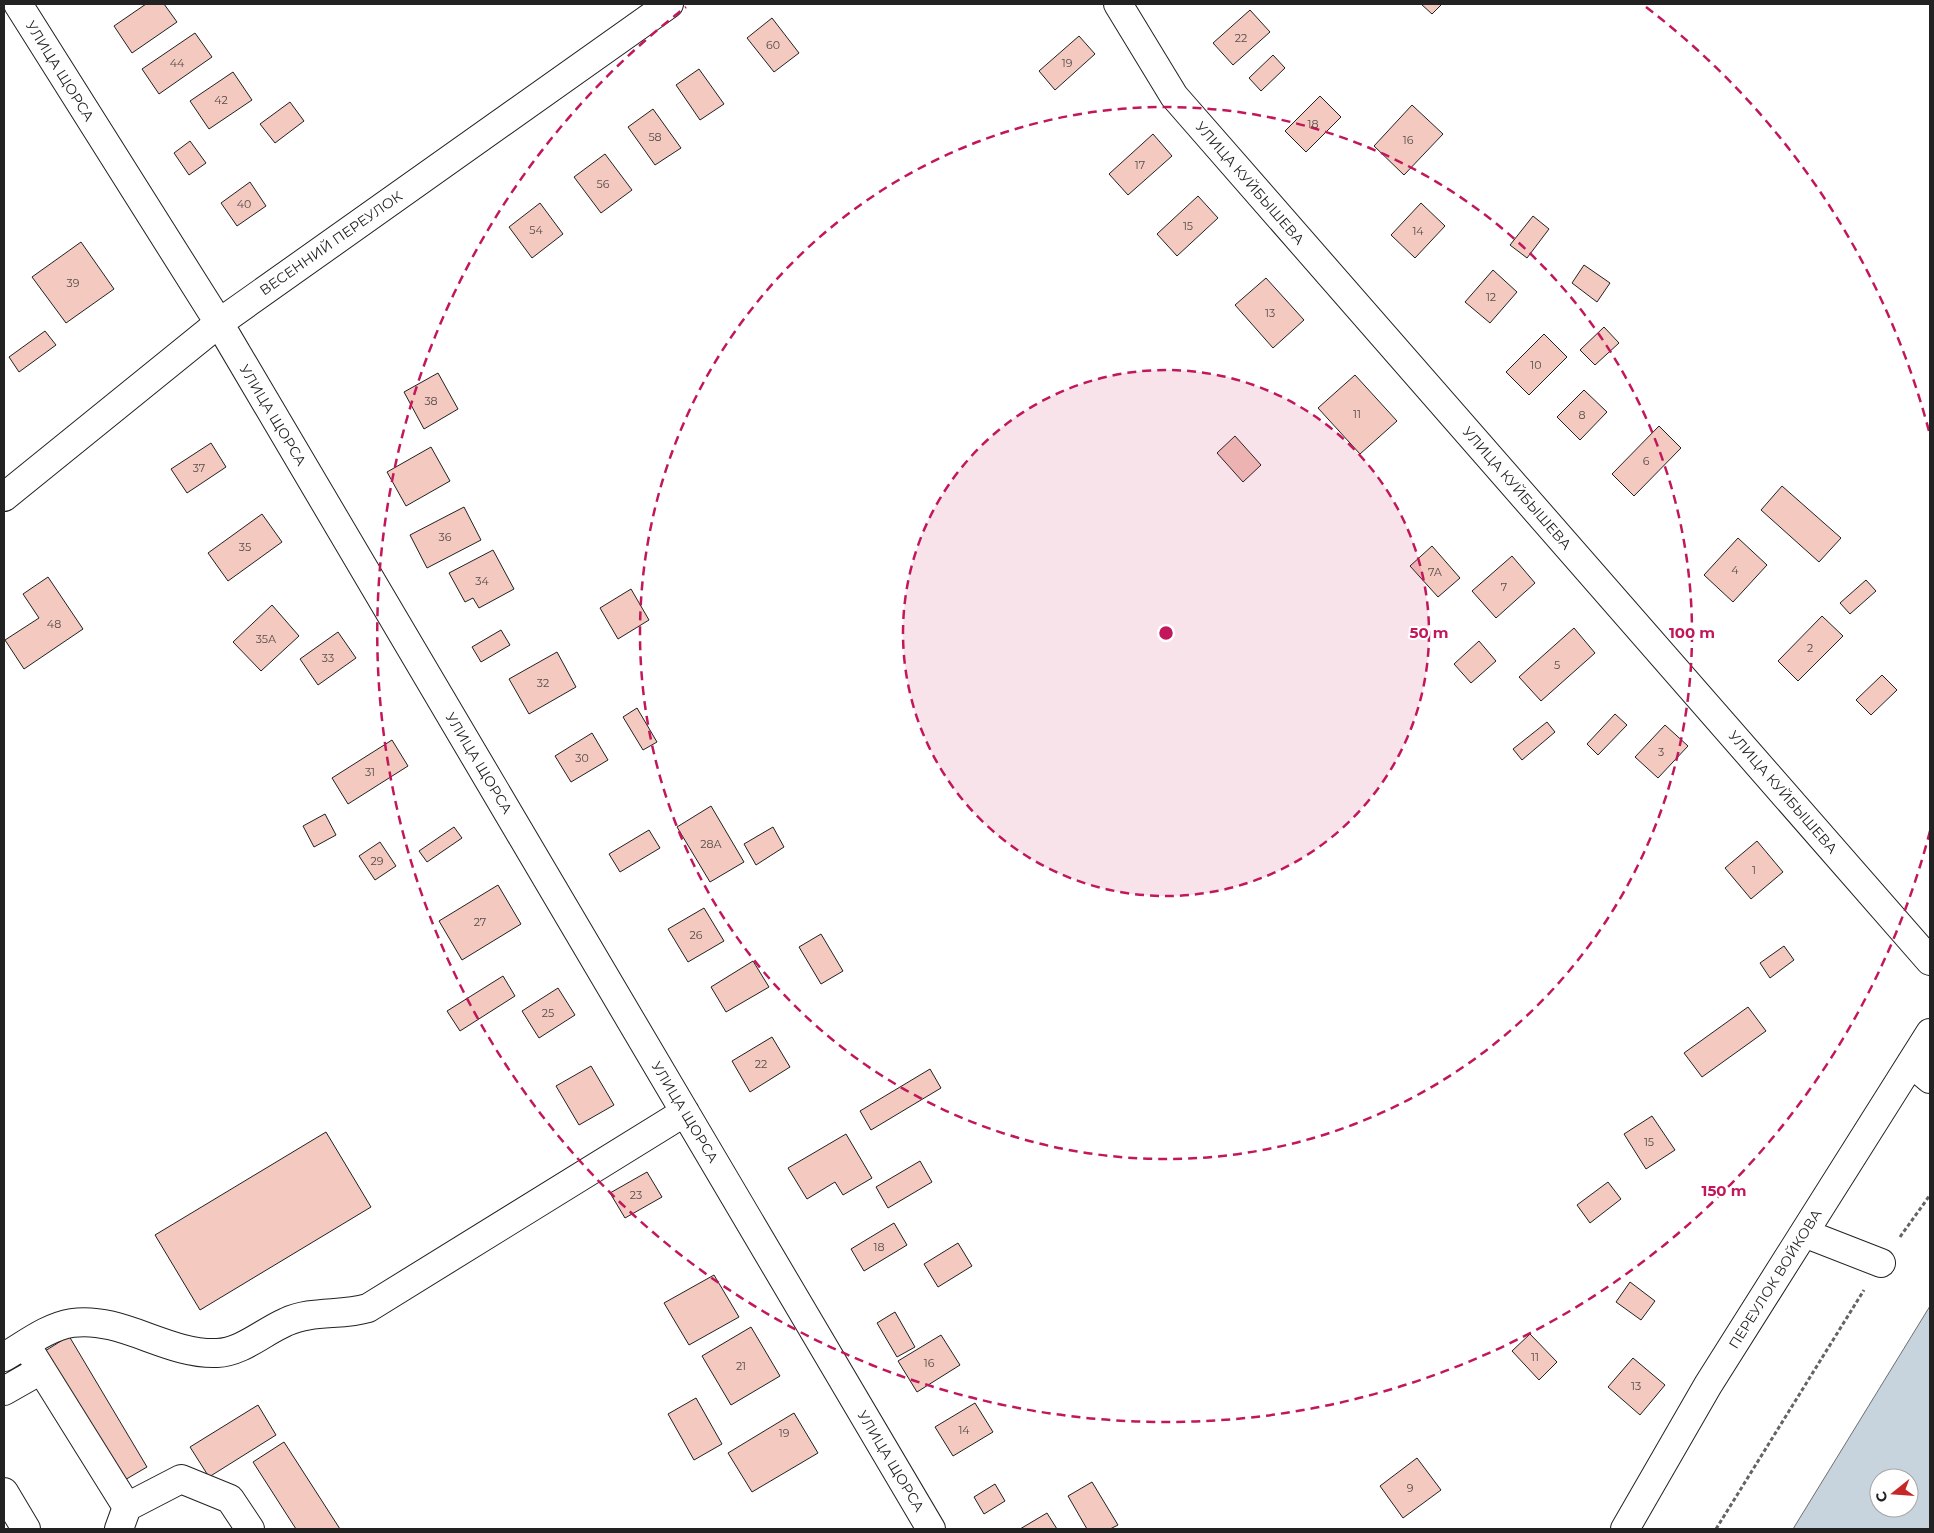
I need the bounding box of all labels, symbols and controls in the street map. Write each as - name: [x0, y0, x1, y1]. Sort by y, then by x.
- street label: УЛИЦА ЩОРСА: [22, 17, 98, 125]
- house number: 22: [1235, 31, 1247, 45]
- house number: 60: [766, 38, 780, 52]
- house number: 44: [170, 56, 185, 70]
- house number: 19: [1062, 56, 1073, 70]
- house number: 42: [214, 93, 228, 107]
- house number: 18: [1308, 117, 1319, 131]
- street label: УЛИЦА КУЙБЫШЕВА: [1192, 118, 1309, 249]
- house number: 58: [648, 130, 662, 144]
- house number: 16: [1403, 133, 1414, 147]
- house number: 17: [1135, 158, 1145, 172]
- house number: 56: [597, 177, 610, 191]
- street label: ВЕСЕННИЙ ПЕРЕУЛОК: [256, 187, 406, 299]
- house number: 40: [237, 197, 251, 211]
- house number: 15: [1183, 219, 1193, 233]
- house number: 54: [529, 223, 543, 237]
- house number: 14: [1412, 224, 1424, 238]
- house number: 39: [67, 276, 80, 290]
- house number: 12: [1486, 290, 1496, 304]
- house number: 13: [1265, 306, 1275, 320]
- house number: 10: [1530, 358, 1542, 372]
- street label: УЛИЦА ЩОРСА: [236, 361, 311, 469]
- house number: 38: [424, 394, 438, 408]
- house number: 11: [1353, 407, 1361, 421]
- house number: 8: [1578, 408, 1586, 422]
- street label: УЛИЦА КУЙБЫШЕВА: [1459, 423, 1576, 554]
- house number: 6: [1643, 454, 1650, 468]
- house number: 37: [193, 461, 205, 475]
- house number: 36: [439, 530, 452, 544]
- house number: 35: [239, 540, 251, 554]
- house number: 4: [1731, 563, 1739, 577]
- house number: 7А: [1428, 565, 1443, 579]
- house number: 34: [475, 574, 489, 588]
- house number: 7: [1501, 580, 1507, 594]
- house number: 48: [47, 617, 61, 631]
- text: 50 m: [1409, 623, 1449, 642]
- text: 100 m: [1669, 623, 1715, 642]
- centre of rings: [1157, 624, 1175, 642]
- house number: 35А: [256, 632, 277, 646]
- house number: 2: [1807, 641, 1813, 655]
- house number: 33: [322, 651, 334, 665]
- house number: 5: [1554, 658, 1560, 672]
- house number: 32: [537, 676, 549, 690]
- street label: УЛИЦА ЩОРСА: [442, 709, 517, 817]
- street label: УЛИЦА КУЙБЫШЕВА: [1725, 727, 1842, 858]
- house number: 3: [1658, 745, 1664, 759]
- house number: 30: [575, 751, 589, 765]
- house number: 31: [365, 765, 375, 779]
- house number: 28А: [700, 837, 723, 851]
- house number: 29: [371, 854, 384, 868]
- house number: 1: [1752, 863, 1756, 877]
- house number: 27: [474, 915, 486, 929]
- house number: 26: [690, 928, 703, 942]
- house number: 25: [542, 1006, 554, 1020]
- house number: 22: [755, 1057, 767, 1071]
- street label: УЛИЦА ЩОРСА: [648, 1058, 723, 1166]
- house number: 15: [1644, 1135, 1654, 1149]
- text: 150 m: [1702, 1181, 1746, 1200]
- house number: 23: [630, 1188, 642, 1202]
- street label: ПЕРЕУЛОК ВОЙКОВА: [1725, 1205, 1826, 1352]
- house number: 18: [874, 1240, 885, 1254]
- house number: 11: [1531, 1350, 1539, 1364]
- house number: 16: [924, 1356, 935, 1370]
- house number: 21: [736, 1359, 746, 1373]
- house number: 13: [1631, 1379, 1641, 1393]
- street label: УЛИЦА ЩОРСА: [854, 1407, 929, 1515]
- house number: 14: [958, 1423, 970, 1437]
- house number: 19: [779, 1426, 790, 1440]
- north arrow: [1869, 1468, 1919, 1518]
- house number: 9: [1407, 1481, 1414, 1495]
- text: С: [1871, 1489, 1892, 1504]

